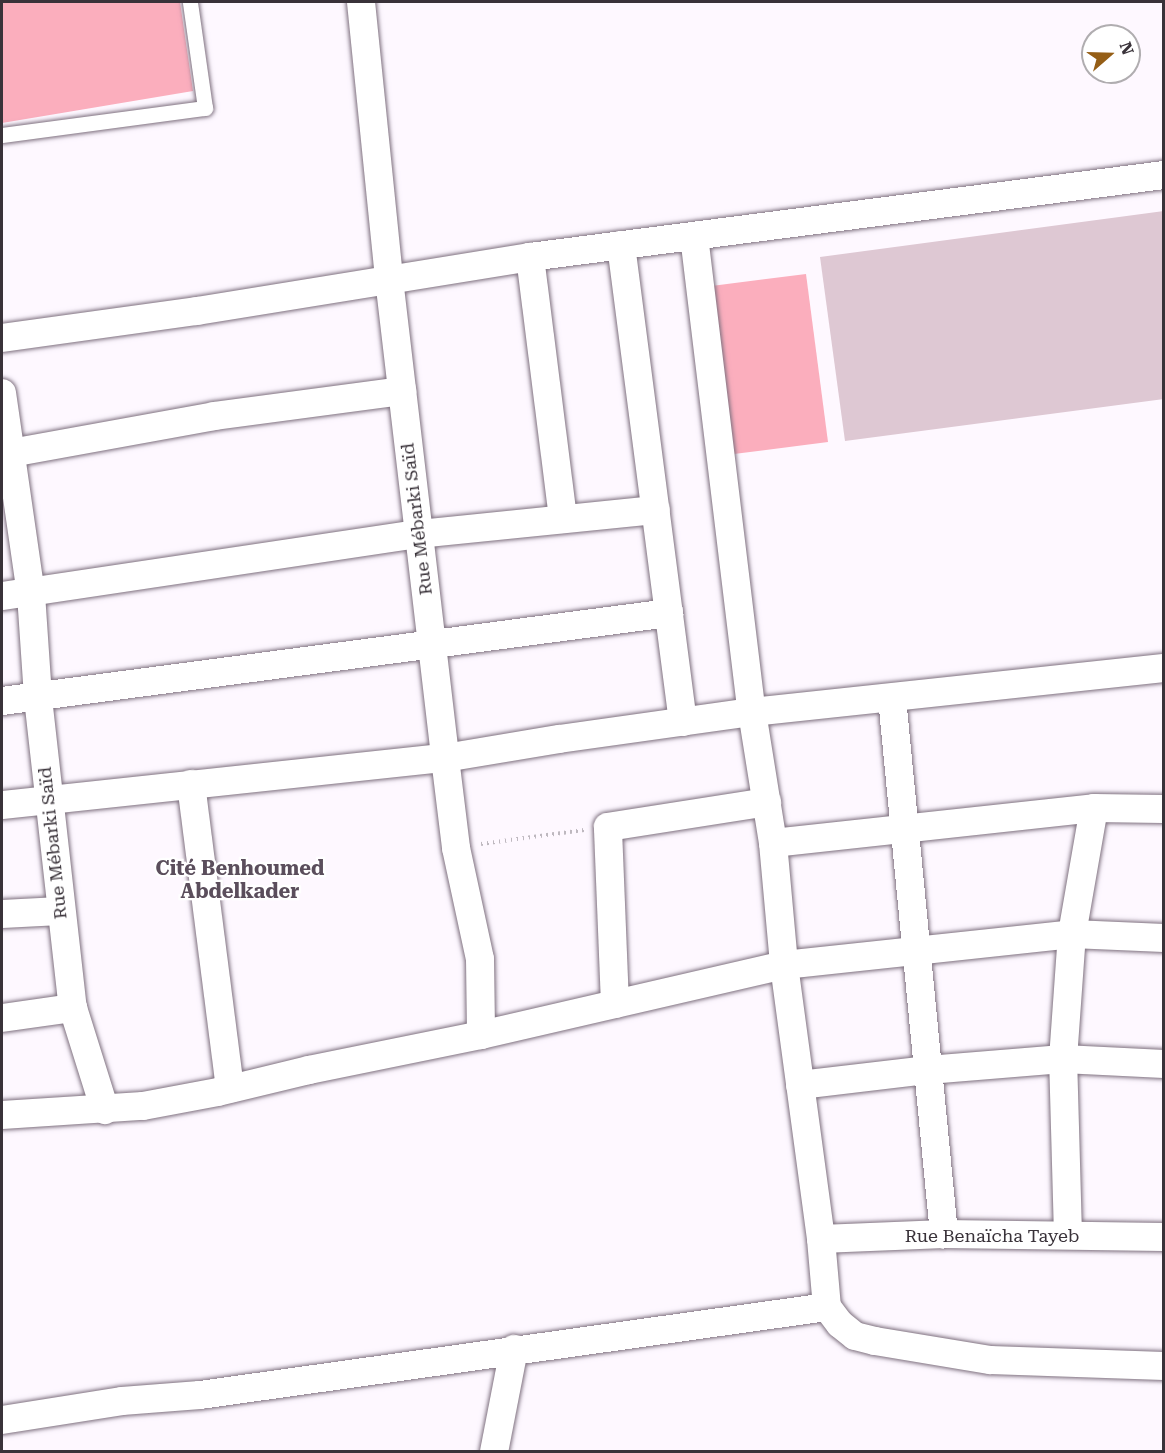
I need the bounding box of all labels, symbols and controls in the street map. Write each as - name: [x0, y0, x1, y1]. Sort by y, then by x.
- north arrow: [1081, 24, 1141, 84]
- text: N: [1115, 39, 1138, 57]
- street label: Rue Mébarki Saïd: [397, 442, 437, 596]
- street label: Rue Mébarki Saïd: [34, 766, 72, 920]
- district label: Cité Benhoumed Abdelkader: [156, 857, 324, 904]
- street label: Rue Benaïcha Tayeb: [905, 1225, 1079, 1247]

